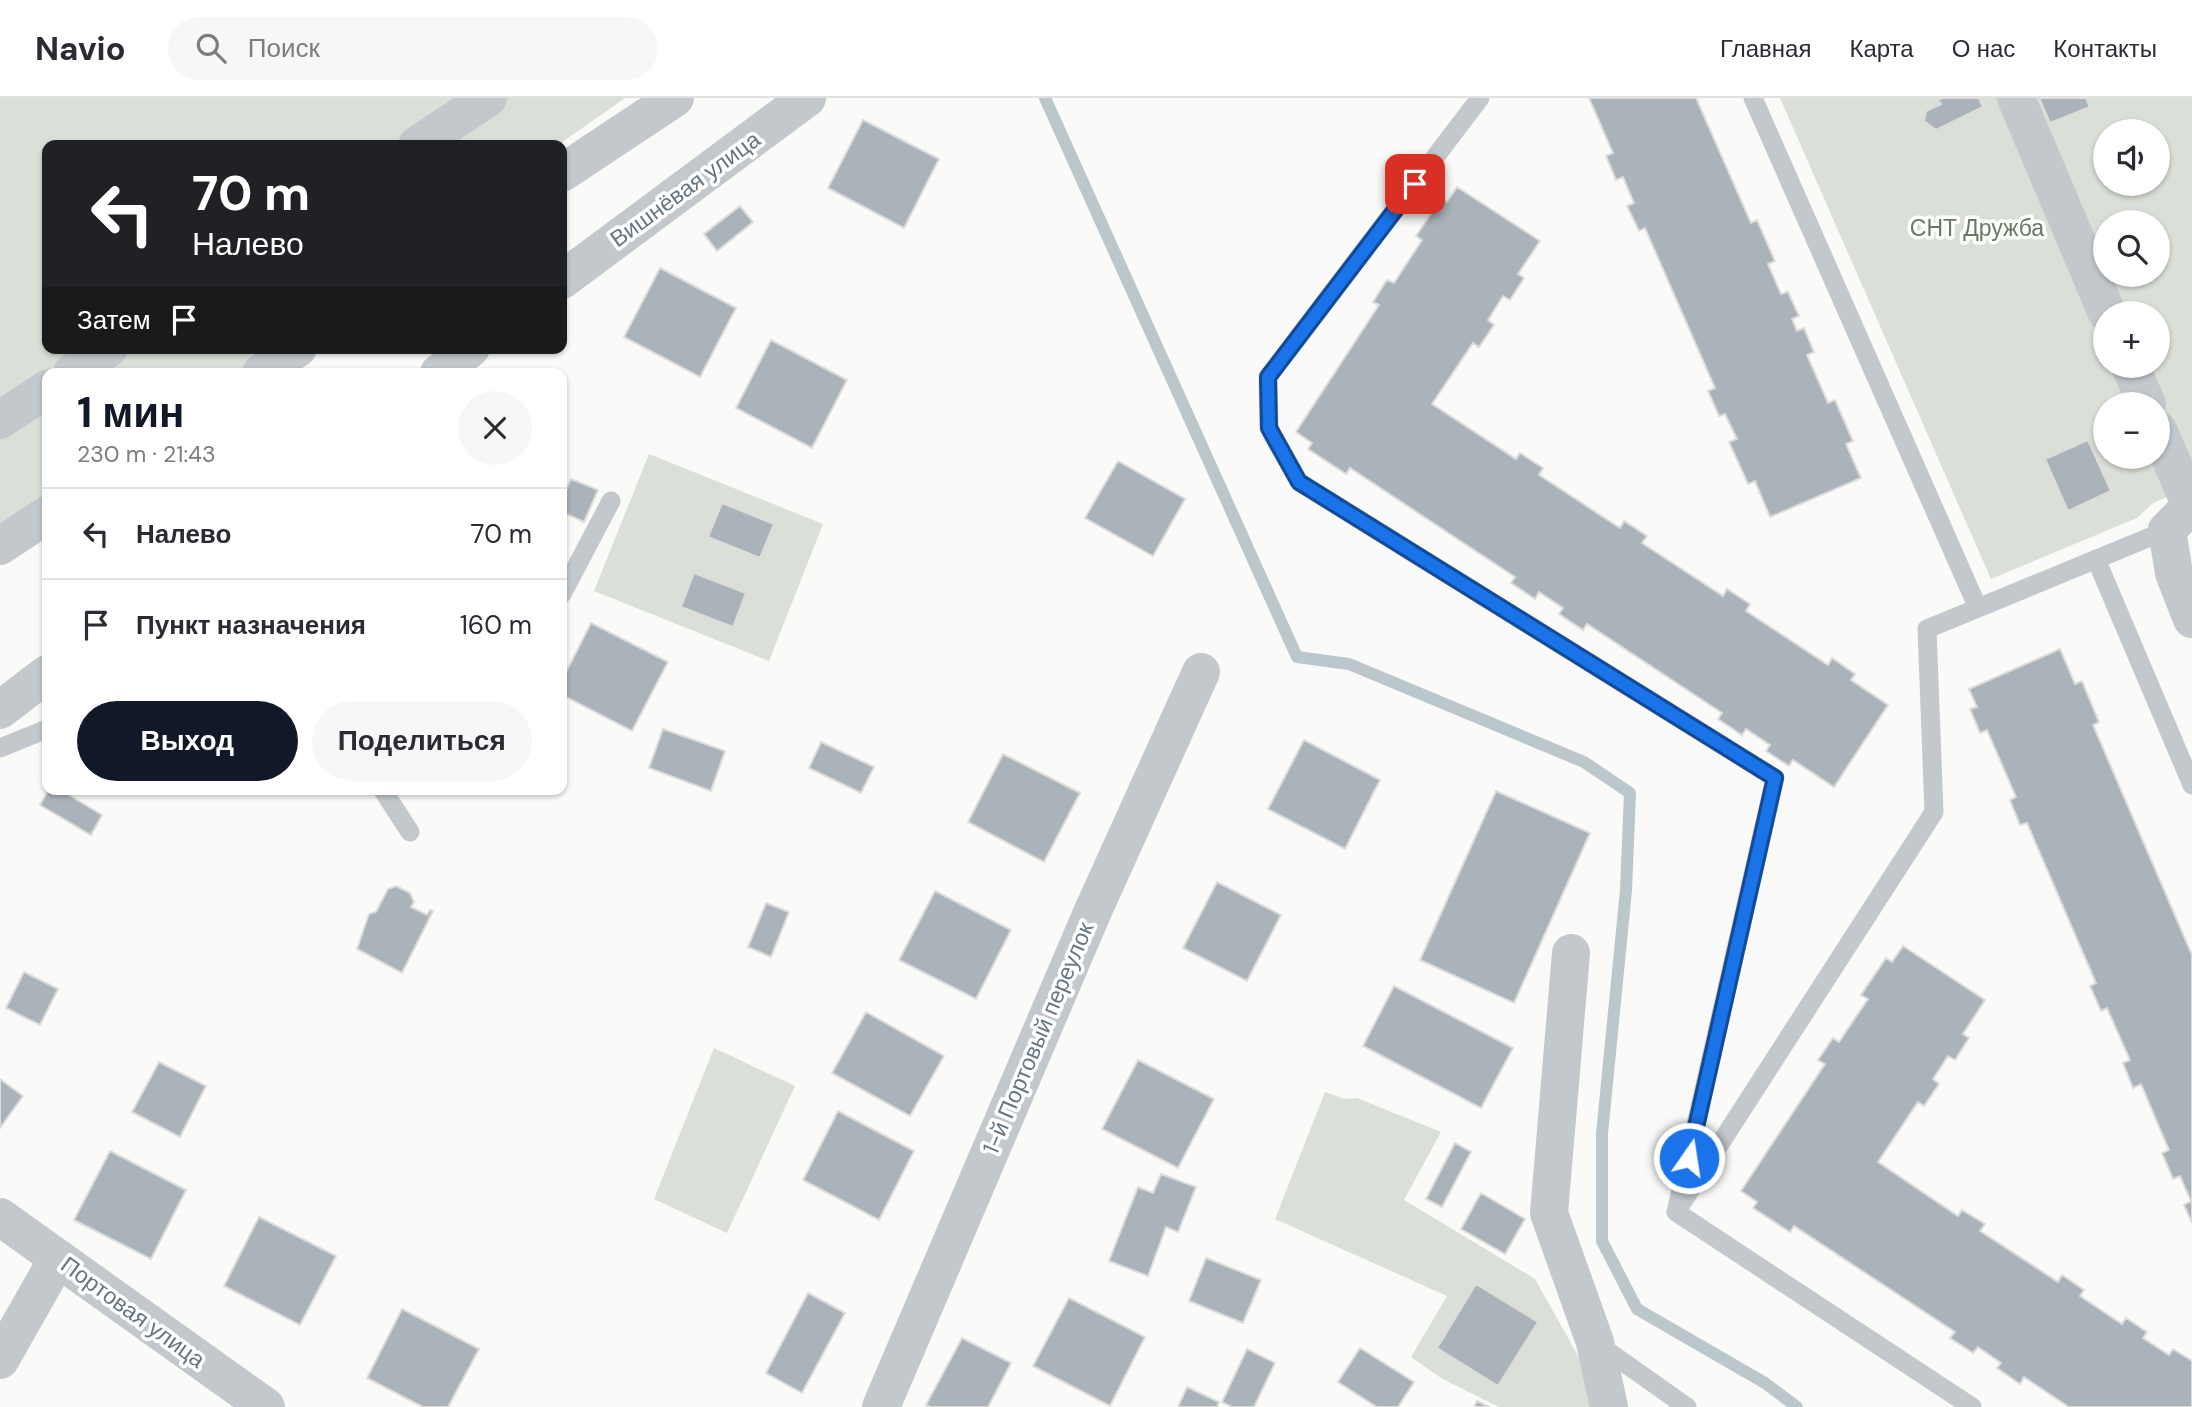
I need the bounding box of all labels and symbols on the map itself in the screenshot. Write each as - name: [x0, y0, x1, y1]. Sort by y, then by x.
- street label: Вишнёвая улица: [604, 124, 766, 254]
- pin: [1385, 154, 1445, 214]
- park label: СНТ Дружба: [1910, 213, 2044, 243]
- street label: 1-й Портовый переулок: [976, 917, 1101, 1158]
- position arrow: [1652, 1121, 1726, 1195]
- street label: Портовая улица: [55, 1250, 211, 1375]

